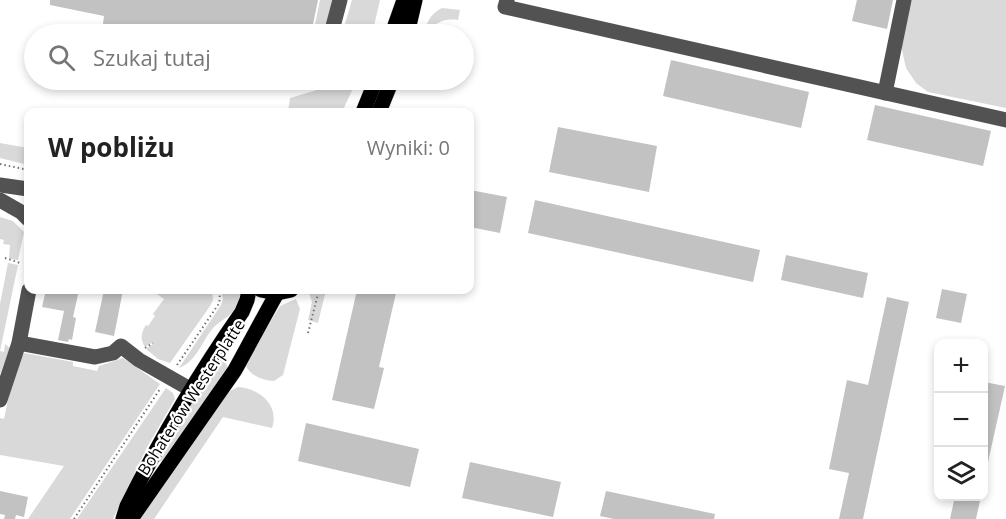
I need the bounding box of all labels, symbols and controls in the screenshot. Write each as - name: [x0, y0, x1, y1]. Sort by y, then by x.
- search box: [24, 24, 474, 90]
- icon: search: [45, 41, 78, 74]
- text: Szukaj tutaj: [93, 42, 211, 72]
- text: W pobliżu: [48, 129, 175, 165]
- text: Wyniki: 0: [367, 134, 450, 161]
- street label: Bohaterów Westerplatte: [132, 315, 250, 479]
- map controls: [934, 339, 988, 501]
- button: +: [934, 339, 988, 393]
- button: −: [934, 393, 988, 447]
- button: layers: [934, 447, 988, 501]

